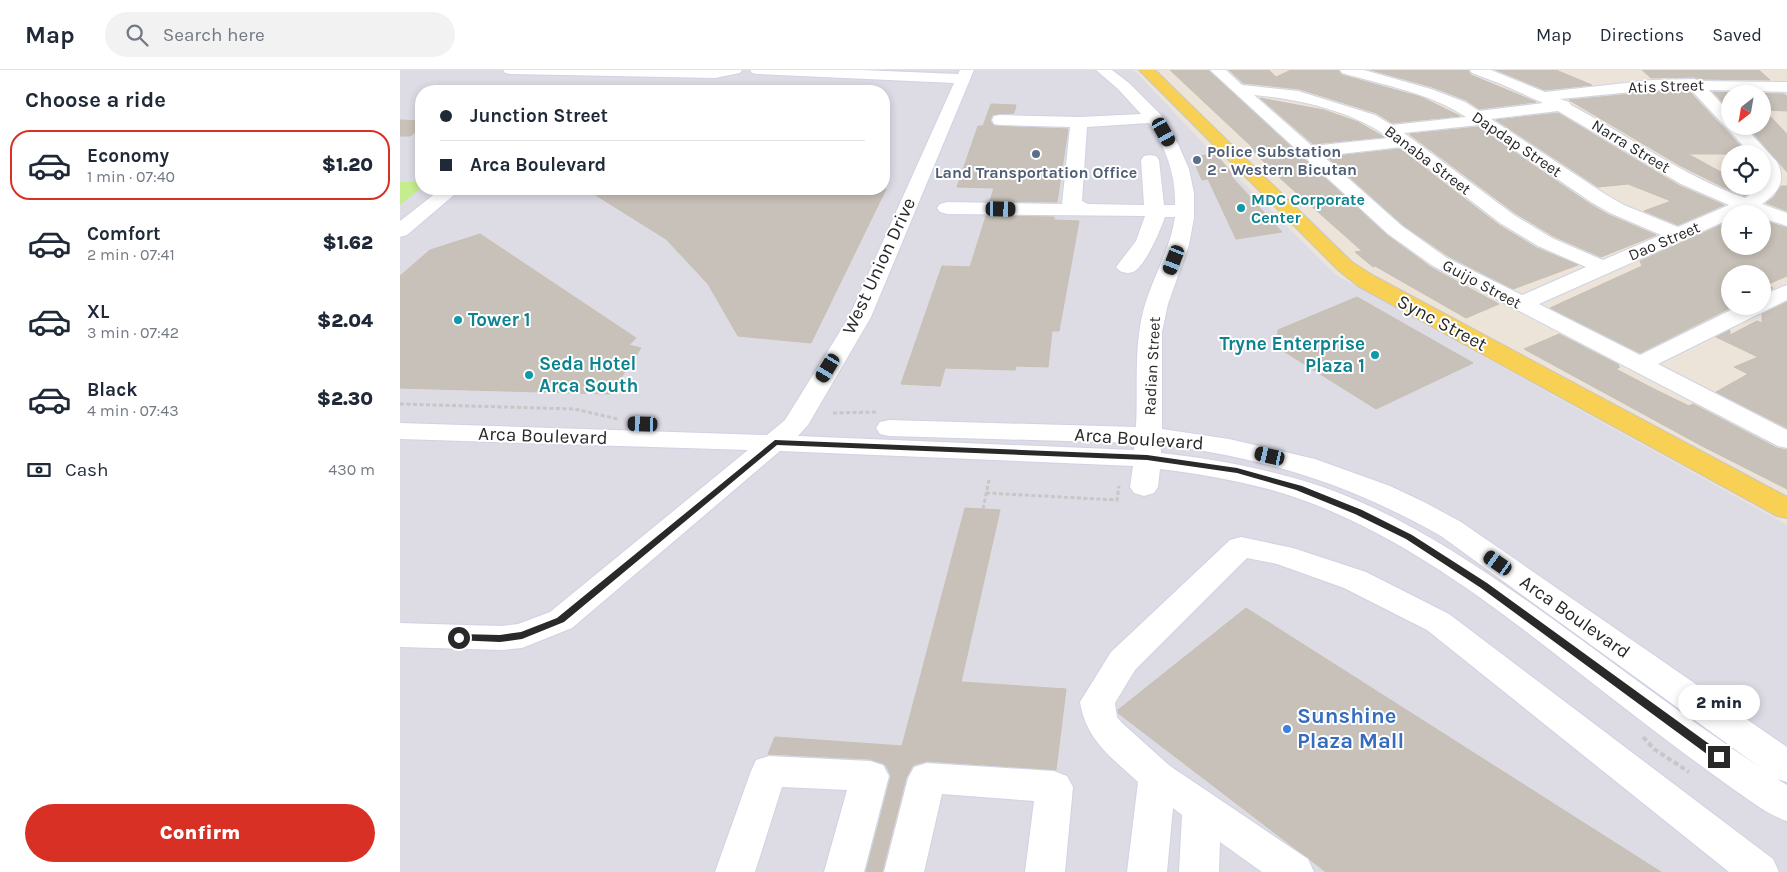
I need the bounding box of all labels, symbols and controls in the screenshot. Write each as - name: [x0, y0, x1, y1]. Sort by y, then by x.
- search box: [105, 12, 455, 57]
- text: Map: [25, 21, 75, 49]
- icon: search: [123, 21, 151, 49]
- text: Search here: [163, 24, 265, 46]
- text: Map: [1536, 24, 1572, 46]
- text: Directions: [1600, 24, 1684, 46]
- text: Saved: [1712, 24, 1762, 46]
- street label: Atis Street: [1628, 75, 1704, 97]
- north arrow: [1721, 85, 1771, 135]
- map controls: [1721, 85, 1771, 315]
- text: Choose a ride: [25, 87, 166, 113]
- text: Junction Street: [470, 105, 608, 127]
- street label: Dapdap Street: [1469, 107, 1565, 181]
- car: [1150, 115, 1177, 149]
- street label: Narra Street: [1588, 115, 1674, 177]
- street label: Banaba Street: [1381, 121, 1475, 199]
- place label: Police Substation 2 - Western Bicutan: [1207, 142, 1357, 179]
- icon: car: [27, 143, 72, 188]
- text: Economy: [87, 145, 169, 167]
- button: locate: [1721, 145, 1771, 195]
- marker: Land Transportation Office: [1030, 148, 1042, 160]
- text: $1.20: [322, 154, 373, 176]
- text: Arca Boulevard: [470, 154, 606, 176]
- marker: Police Substation 2 - Western Bicutan: [1191, 154, 1203, 166]
- place label: Land Transportation Office: [935, 163, 1137, 182]
- text: 1 min · 07:40: [87, 167, 175, 186]
- place label: MDC Corporate Center: [1251, 190, 1365, 227]
- street label: West Union Drive: [838, 194, 920, 338]
- car: [985, 201, 1016, 217]
- marker: MDC Corporate Center: [1235, 202, 1247, 214]
- button: +: [1721, 205, 1771, 255]
- street label: Dao Street: [1625, 217, 1703, 265]
- icon: car: [27, 221, 72, 266]
- text: Comfort: [87, 223, 161, 245]
- text: $1.62: [322, 232, 373, 254]
- car: [1161, 243, 1186, 277]
- text: 2 min · 07:41: [87, 245, 175, 264]
- street label: Guijo Street: [1439, 255, 1525, 313]
- button: −: [1721, 265, 1771, 315]
- street label: Sync Street: [1393, 290, 1491, 356]
- icon: car: [27, 299, 72, 344]
- text: XL: [87, 301, 109, 323]
- place label: Tower 1: [468, 309, 531, 331]
- text: $2.04: [317, 310, 373, 332]
- marker: Tower 1: [452, 314, 464, 326]
- street label: Radian Street: [1140, 316, 1164, 416]
- text: 3 min · 07:42: [87, 323, 179, 342]
- place label: Tryne Enterprise Plaza 1: [1219, 333, 1365, 377]
- marker: Tryne Enterprise Plaza 1: [1369, 349, 1381, 361]
- car: [813, 351, 842, 385]
- place label: Seda Hotel Arca South: [539, 353, 638, 397]
- marker: Seda Hotel Arca South: [523, 369, 535, 381]
- icon: car: [27, 377, 72, 422]
- text: Black: [87, 379, 138, 401]
- text: $2.30: [317, 388, 373, 410]
- text: 4 min · 07:43: [87, 401, 179, 420]
- car: [627, 416, 658, 432]
- street label: Arca Boulevard: [478, 423, 608, 449]
- street label: Arca Boulevard: [1074, 424, 1204, 454]
- car: [1253, 445, 1286, 467]
- icon: cash: [25, 456, 53, 484]
- text: Cash: [65, 459, 109, 481]
- text: 430 m: [328, 460, 375, 479]
- car: [1481, 548, 1514, 578]
- street label: Arca Boulevard: [1516, 571, 1634, 663]
- route start: [448, 627, 470, 649]
- callout: 2 min: [1678, 684, 1760, 720]
- text: 2 min: [1696, 693, 1742, 712]
- place label: Sunshine Plaza Mall: [1297, 703, 1404, 754]
- marker: Sunshine Plaza Mall: [1281, 723, 1293, 735]
- route end: [1708, 746, 1730, 768]
- button: Confirm: [25, 804, 375, 862]

